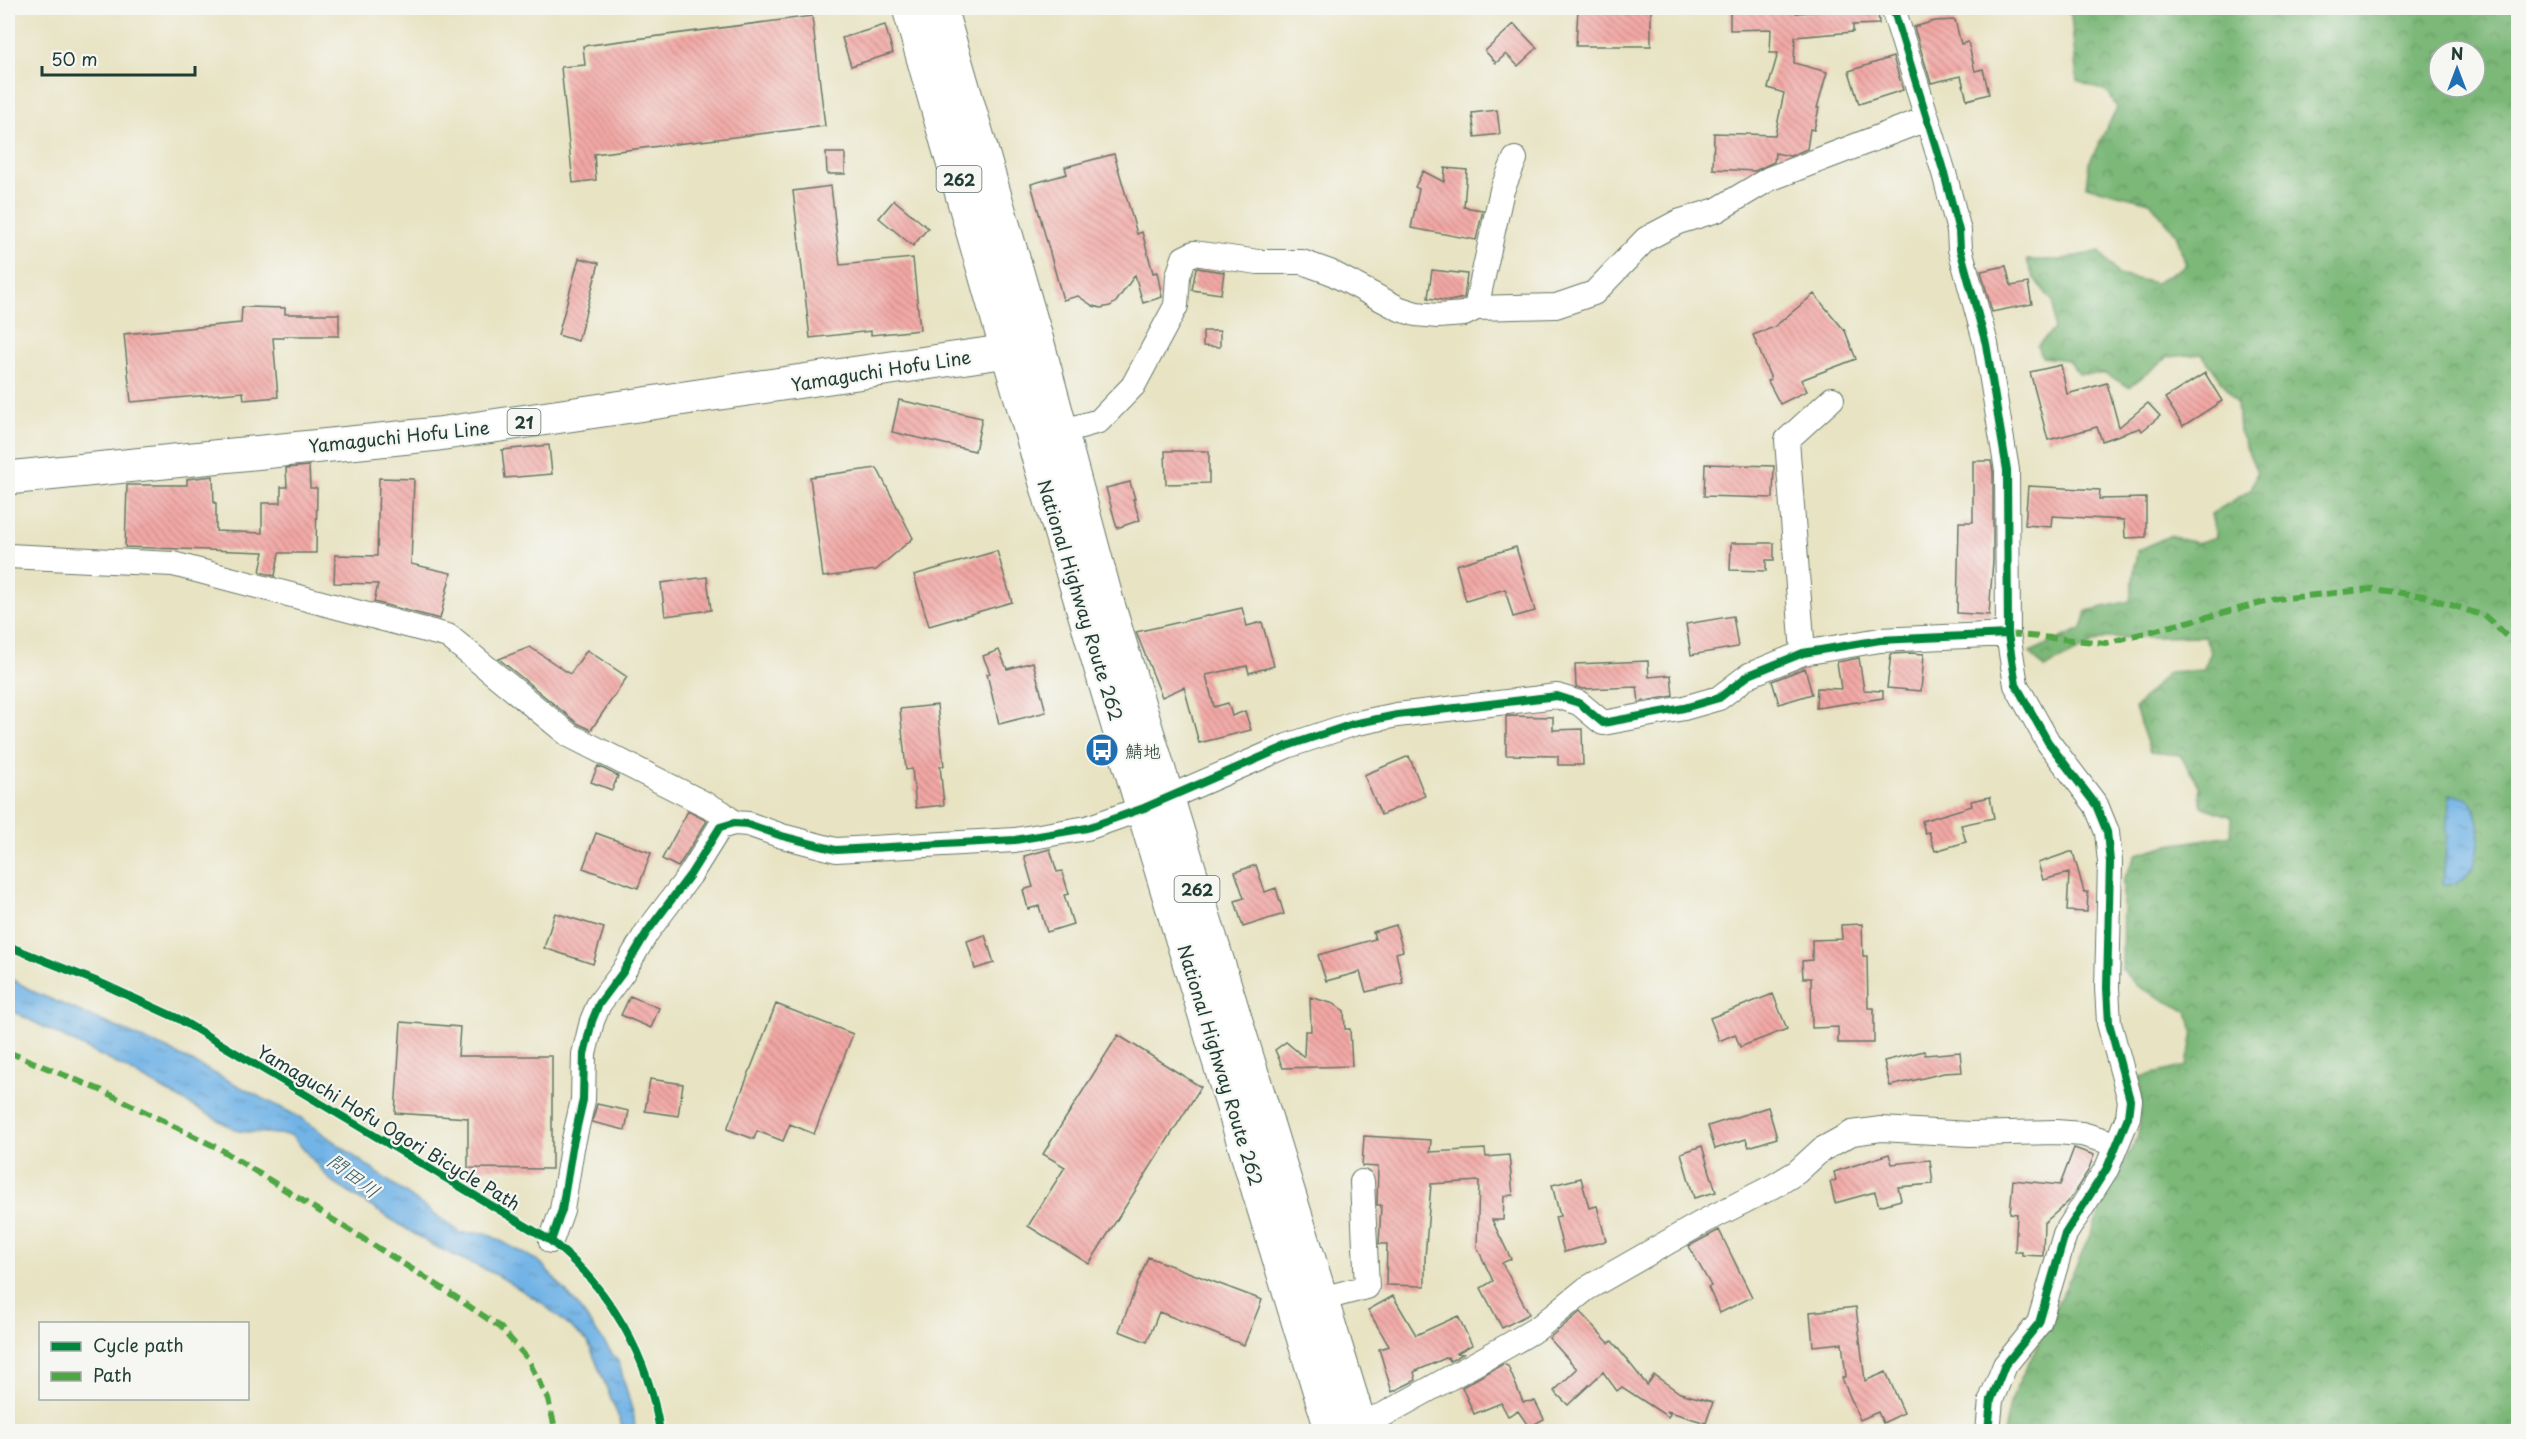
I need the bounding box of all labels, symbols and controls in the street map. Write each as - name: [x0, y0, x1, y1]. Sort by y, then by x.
- scale bar: [42, 39, 195, 77]
- north arrow: [2427, 39, 2487, 99]
- text: N: [2451, 41, 2463, 65]
- text: 50 m: [51, 45, 98, 72]
- road number: 262: [936, 166, 982, 192]
- street label: Yamaguchi Hofu Line: [789, 342, 973, 398]
- road number: 21: [508, 409, 540, 435]
- street label: Yamaguchi Hofu Line: [307, 413, 491, 459]
- street label: National Highway Route 262: [1031, 476, 1131, 724]
- bus stop icon: 鯖地: [1084, 732, 1120, 768]
- place label: 鯖地: [1125, 737, 1161, 764]
- road number: 262: [1174, 876, 1220, 902]
- street label: National Highway Route 262: [1171, 941, 1271, 1189]
- street label: Yamaguchi Hofu Ogori Bicycle Path: [252, 1037, 526, 1217]
- water label: 問田川: [321, 1145, 387, 1205]
- legend: [39, 1322, 249, 1400]
- text: Cycle path: [93, 1331, 184, 1358]
- text: Path: [93, 1361, 132, 1388]

